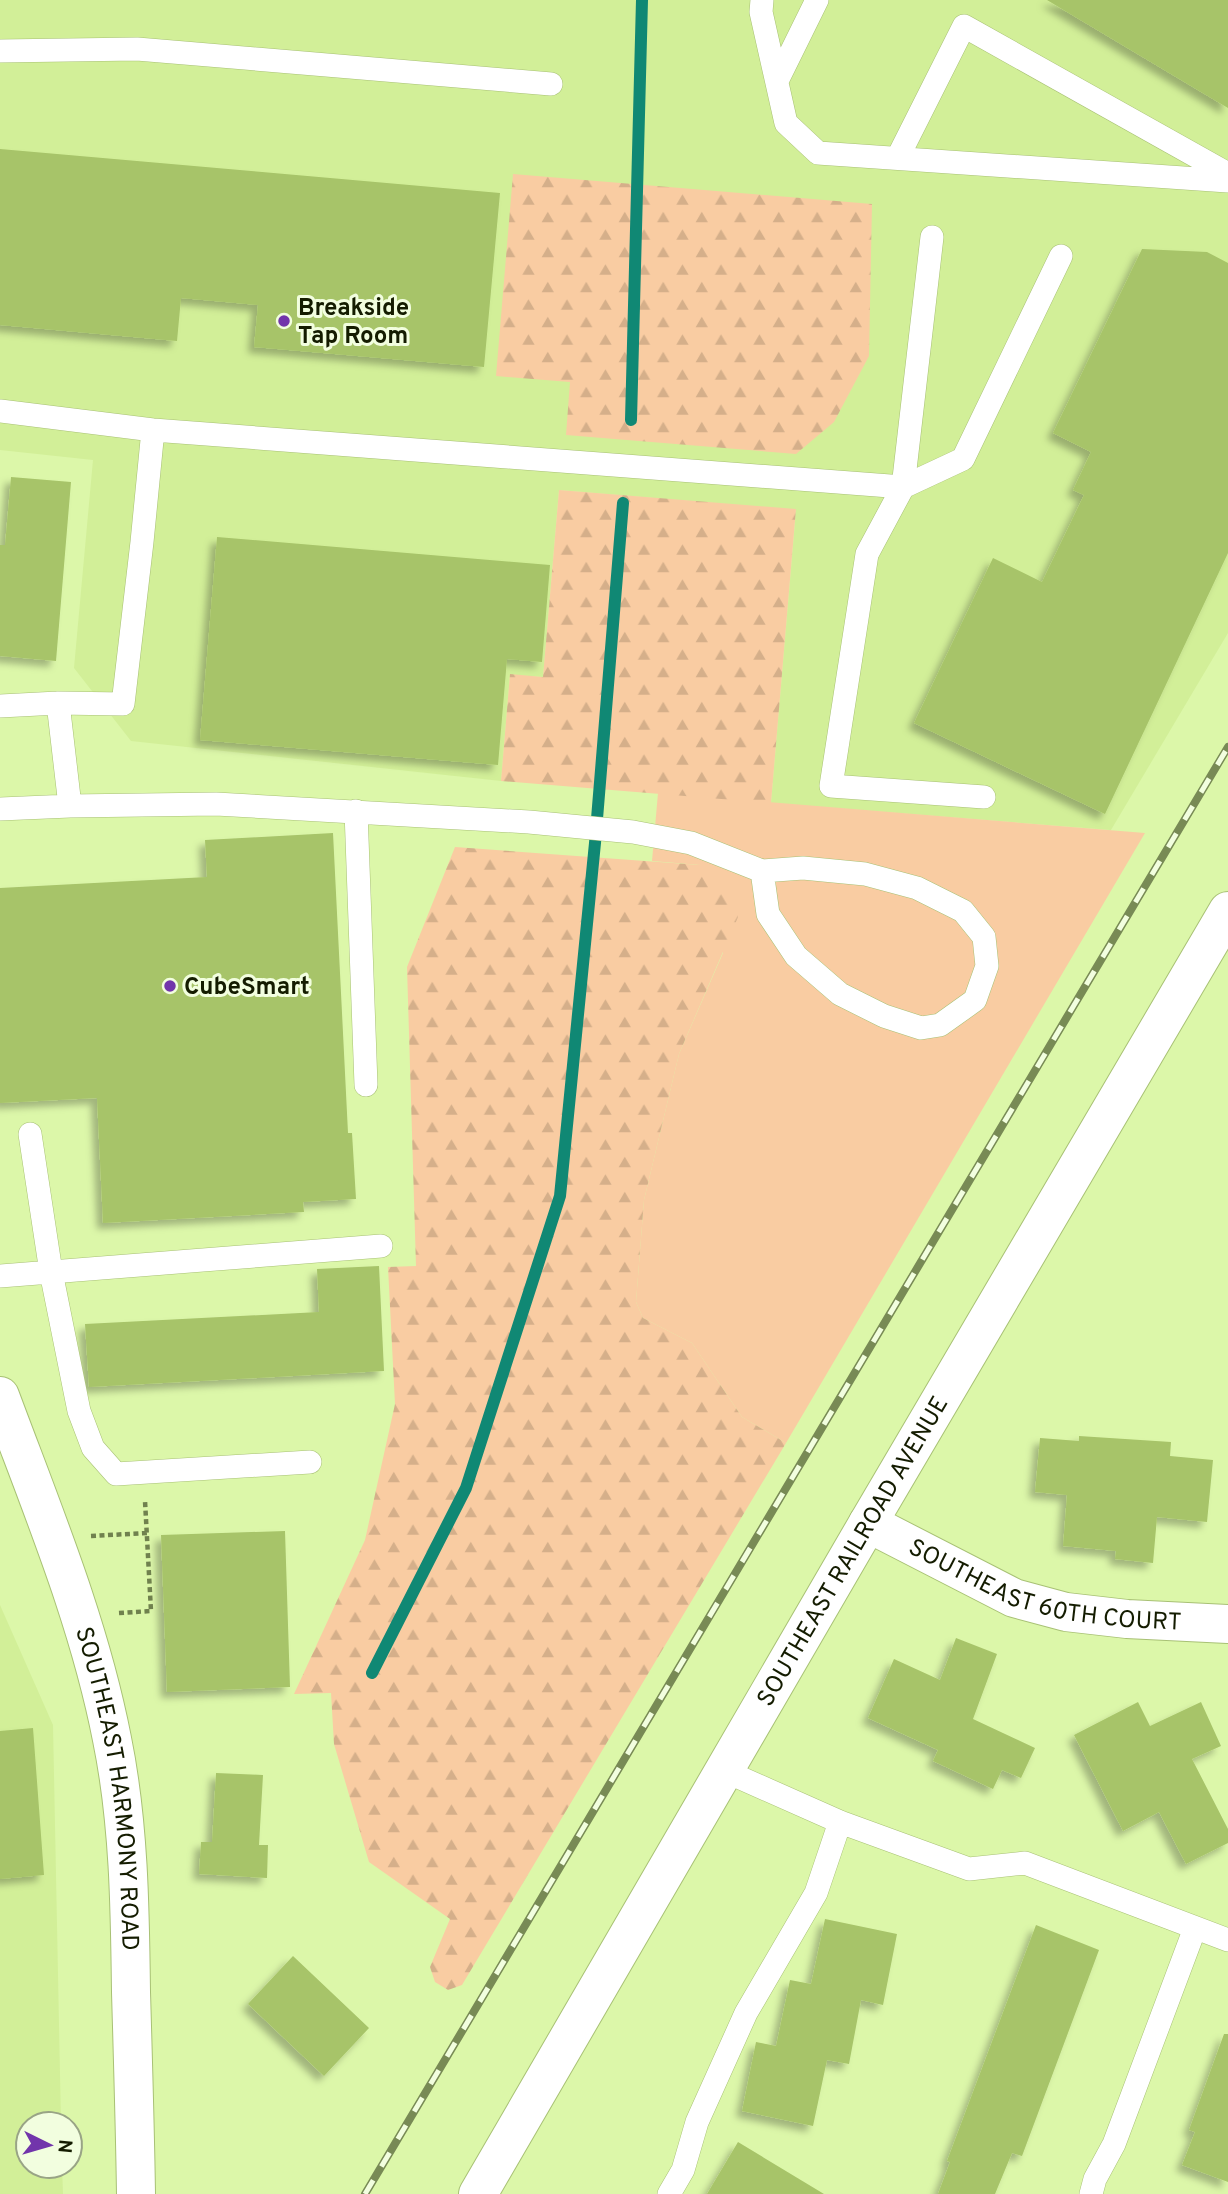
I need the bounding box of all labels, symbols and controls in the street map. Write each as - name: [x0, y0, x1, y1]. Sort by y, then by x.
- place label: Breakside Tap Room: [298, 294, 409, 352]
- marker: Breakside Tap Room: [276, 313, 292, 329]
- place label: CubeSmart: [184, 973, 310, 1003]
- marker: CubeSmart: [162, 978, 178, 994]
- street label: SOUTHEAST RAILROAD AVENUE: [752, 1391, 956, 1712]
- street label: SOUTHEAST 60TH COURT: [903, 1533, 1182, 1639]
- street label: SOUTHEAST HARMONY ROAD: [67, 1624, 143, 1951]
- north arrow: [14, 2110, 84, 2180]
- text: N: [51, 2138, 76, 2154]

